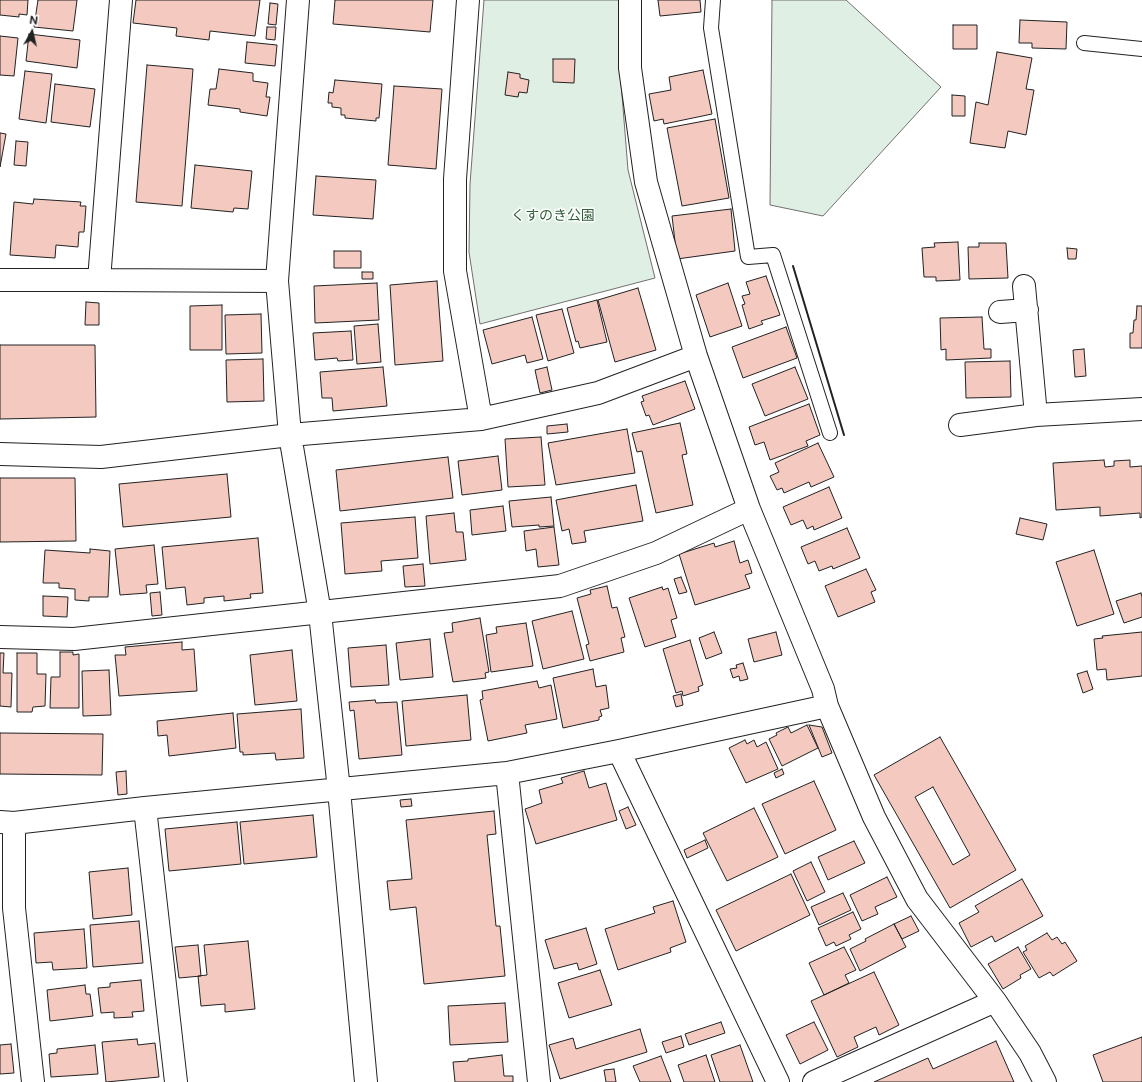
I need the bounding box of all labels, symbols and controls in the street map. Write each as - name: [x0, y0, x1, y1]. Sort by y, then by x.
- north arrow: [12, 12, 52, 52]
- text: N: [29, 14, 39, 27]
- park label: くすのき公園: [511, 208, 595, 224]

